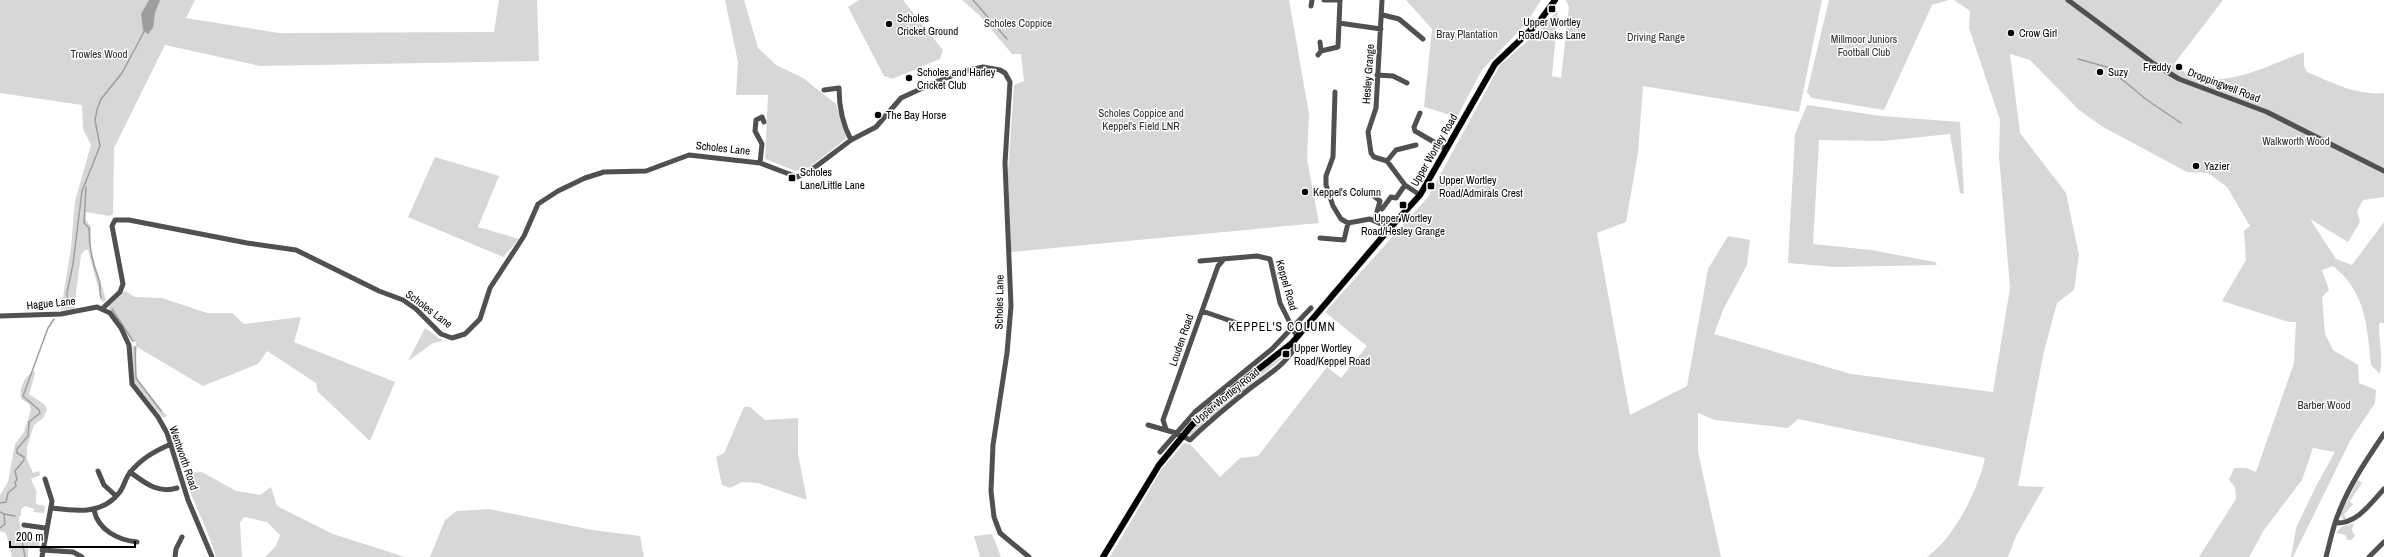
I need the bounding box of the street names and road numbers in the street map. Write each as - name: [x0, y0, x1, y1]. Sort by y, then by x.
- street label: Hesley Grange: [1359, 43, 1377, 105]
- street label: Droppingwell Road: [2186, 65, 2262, 105]
- street label: Upper Wortley Road: [1408, 111, 1460, 189]
- street label: Scholes Lane: [695, 138, 751, 158]
- street label: Keppel Road: [1273, 258, 1301, 312]
- street label: Scholes Lane: [992, 275, 1006, 329]
- street label: Scholes Lane: [403, 287, 455, 331]
- street label: Hague Lane: [26, 293, 76, 313]
- street label: Louden Road: [1166, 312, 1196, 368]
- street label: Upper Wortley Road: [1190, 365, 1262, 427]
- street label: Wentworth Road: [166, 424, 202, 492]

